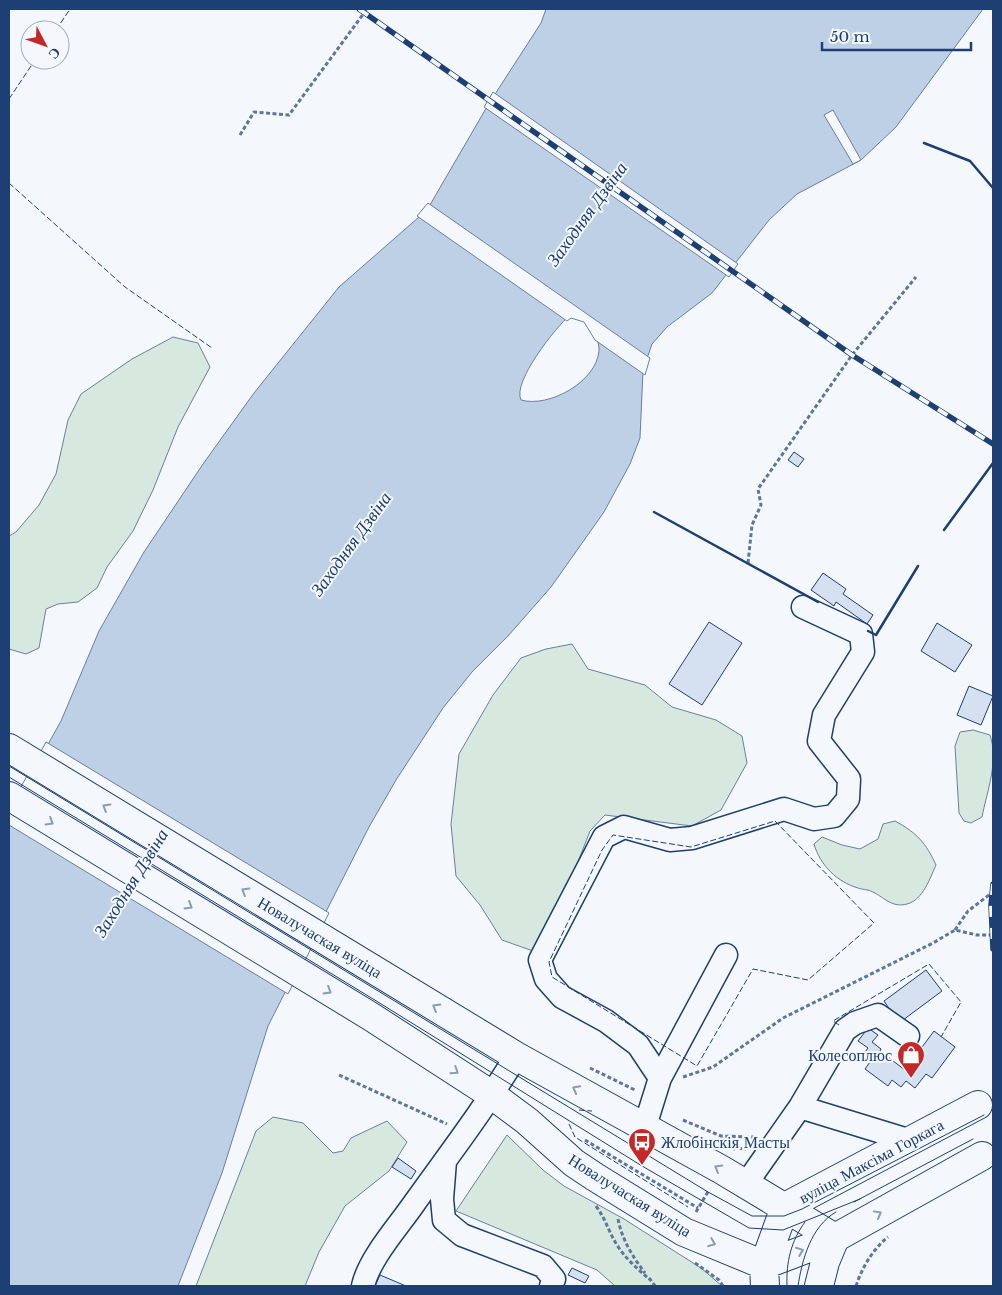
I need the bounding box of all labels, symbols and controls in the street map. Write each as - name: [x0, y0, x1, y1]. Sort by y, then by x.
- north arrow: [20, 20, 70, 70]
- scale bar: [822, 20, 971, 52]
- text: 50 m: [830, 27, 870, 46]
- text: С: [45, 44, 65, 63]
- water label: Заходняя Дзвіна: [542, 158, 632, 270]
- water label: Заходняя Дзвіна: [306, 488, 396, 600]
- one-way arrow: [103, 804, 112, 814]
- one-way arrow: [45, 815, 54, 825]
- water label: Заходняя Дзвіна: [89, 825, 173, 941]
- one-way arrow: [242, 888, 251, 898]
- street label: Новалучаская вуліца: [254, 892, 386, 982]
- one-way arrow: [184, 900, 193, 910]
- one-way arrow: [322, 984, 331, 994]
- one-way arrow: [432, 1004, 441, 1014]
- shop icon: Колесоплюс: [896, 1040, 926, 1079]
- place label: Колесоплюс: [808, 1045, 892, 1065]
- one-way arrow: [449, 1065, 458, 1074]
- one-way arrow: [573, 1085, 582, 1095]
- street label: вуліца Максіма Горкага: [795, 1114, 947, 1208]
- bus stop icon: Жлобінскія Масты: [627, 1127, 657, 1166]
- place label: Жлобінскія Масты: [661, 1132, 790, 1152]
- street label: Новалучаская вуліца: [565, 1149, 695, 1241]
- one-way arrow: [715, 1164, 724, 1174]
- one-way arrow: [873, 1211, 882, 1221]
- one-way arrow: [708, 1238, 716, 1248]
- one-way arrow: [795, 1247, 804, 1257]

